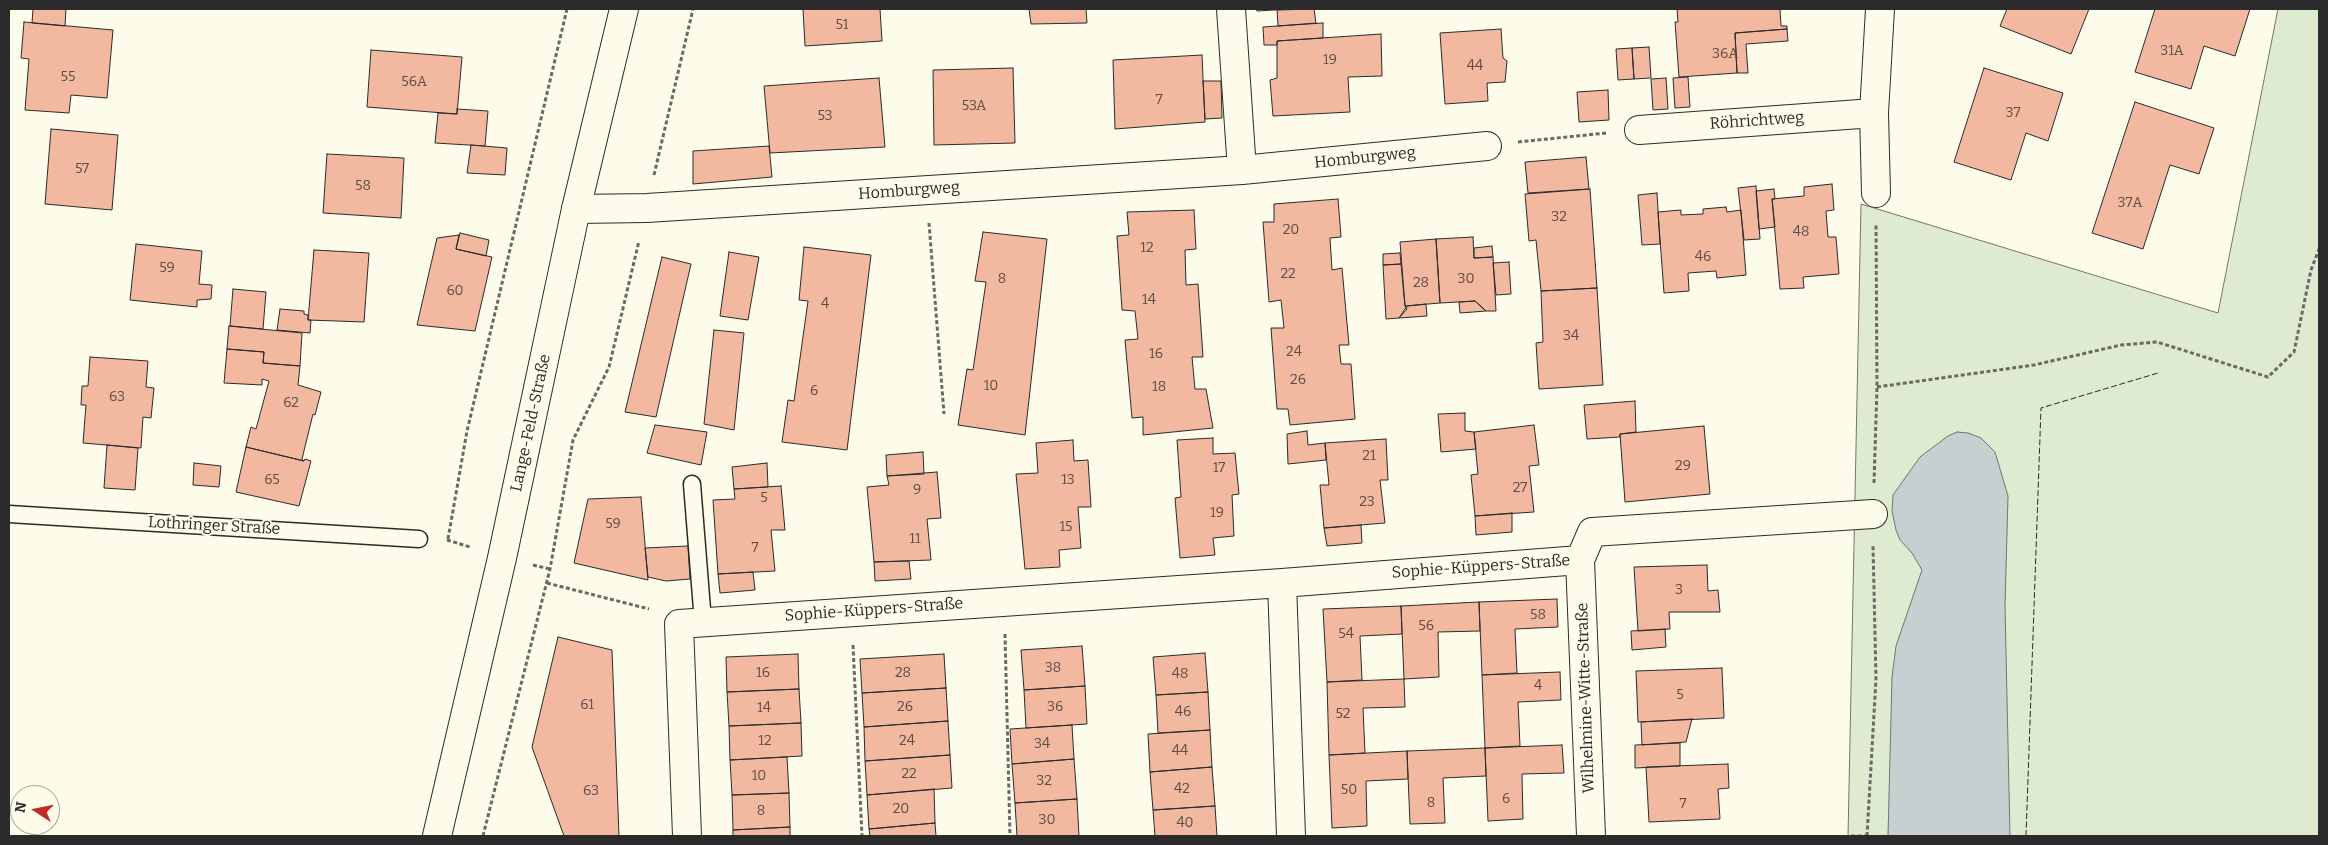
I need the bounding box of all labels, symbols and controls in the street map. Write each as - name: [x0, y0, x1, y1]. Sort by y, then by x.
- house number: 51: [836, 17, 848, 33]
- house number: 31A: [2160, 43, 2184, 59]
- house number: 36A: [1712, 46, 1738, 62]
- house number: 19: [1323, 52, 1337, 68]
- house number: 44: [1467, 58, 1483, 74]
- house number: 55: [61, 69, 75, 85]
- house number: 56A: [401, 74, 427, 90]
- house number: 7: [1155, 92, 1163, 108]
- house number: 53A: [962, 98, 986, 114]
- house number: 37: [2005, 105, 2021, 121]
- house number: 53: [817, 108, 833, 124]
- street label: Röhrichtweg: [1709, 108, 1805, 134]
- street label: Homburgweg: [1313, 143, 1417, 173]
- house number: 57: [75, 161, 89, 177]
- house number: 58: [355, 178, 371, 194]
- street label: Homburgweg: [858, 178, 960, 204]
- house number: 37A: [2118, 195, 2142, 211]
- house number: 32: [1551, 209, 1567, 225]
- house number: 20: [1283, 222, 1299, 238]
- house number: 48: [1793, 224, 1809, 240]
- house number: 12: [1140, 240, 1154, 256]
- house number: 46: [1695, 249, 1711, 265]
- house number: 59: [159, 260, 175, 276]
- house number: 22: [1280, 266, 1296, 282]
- house number: 8: [998, 271, 1006, 287]
- house number: 30: [1458, 271, 1474, 287]
- house number: 28: [1413, 275, 1429, 291]
- house number: 60: [446, 283, 464, 299]
- house number: 14: [1142, 292, 1156, 308]
- house number: 4: [821, 296, 829, 312]
- house number: 34: [1563, 328, 1579, 344]
- house number: 24: [1286, 344, 1302, 360]
- house number: 16: [1149, 346, 1163, 362]
- street label: Lange-Feld-Straße: [507, 352, 555, 494]
- house number: 26: [1290, 372, 1306, 388]
- house number: 10: [984, 378, 998, 394]
- house number: 18: [1152, 379, 1166, 395]
- house number: 6: [810, 383, 818, 399]
- house number: 63: [109, 389, 125, 405]
- house number: 62: [283, 395, 299, 411]
- house number: 21: [1362, 448, 1376, 464]
- house number: 29: [1675, 458, 1691, 474]
- house number: 17: [1213, 460, 1225, 476]
- house number: 65: [264, 472, 280, 488]
- house number: 13: [1061, 472, 1075, 488]
- house number: 27: [1513, 480, 1527, 496]
- house number: 9: [913, 482, 921, 498]
- house number: 5: [760, 490, 768, 506]
- house number: 23: [1359, 494, 1375, 510]
- house number: 19: [1210, 505, 1224, 521]
- street label: Lothringer Straße: [147, 513, 281, 539]
- house number: 59: [605, 516, 621, 532]
- house number: 15: [1059, 519, 1073, 535]
- house number: 11: [909, 531, 921, 547]
- house number: 7: [751, 540, 759, 556]
- street label: Sophie-Küppers-Straße: [1391, 551, 1571, 583]
- house number: 3: [1675, 582, 1683, 598]
- street label: Sophie-Küppers-Straße: [784, 594, 964, 626]
- street label: Wilhelmine-Witte-Straße: [1573, 602, 1599, 794]
- house number: 58: [1530, 607, 1546, 623]
- house number: 56: [1418, 618, 1434, 634]
- house number: 54: [1338, 626, 1354, 642]
- house number: 38: [1045, 660, 1061, 676]
- house number: 16: [756, 665, 770, 681]
- house number: 28: [895, 665, 911, 681]
- house number: 48: [1172, 666, 1188, 682]
- house number: 4: [1534, 678, 1542, 694]
- house number: 5: [1676, 687, 1684, 703]
- house number: 61: [580, 697, 594, 713]
- house number: 26: [897, 699, 913, 715]
- house number: 36: [1047, 699, 1063, 715]
- house number: 14: [757, 700, 771, 716]
- house number: 46: [1175, 704, 1191, 720]
- house number: 52: [1336, 706, 1350, 722]
- house number: 12: [758, 733, 772, 749]
- house number: 24: [899, 733, 915, 749]
- house number: 34: [1034, 736, 1050, 752]
- house number: 44: [1172, 743, 1188, 759]
- house number: 22: [901, 766, 917, 782]
- house number: 10: [752, 768, 766, 784]
- house number: 32: [1036, 773, 1052, 789]
- house number: 42: [1174, 781, 1190, 797]
- house number: 50: [1341, 782, 1357, 798]
- house number: 63: [583, 783, 599, 799]
- north arrow: [10, 785, 60, 835]
- house number: 6: [1502, 791, 1510, 807]
- house number: 8: [1427, 795, 1435, 811]
- house number: 7: [1679, 796, 1687, 812]
- text: N: [11, 800, 30, 814]
- house number: 20: [893, 801, 909, 817]
- house number: 8: [757, 803, 765, 819]
- house number: 30: [1039, 812, 1055, 828]
- house number: 40: [1176, 815, 1194, 831]

